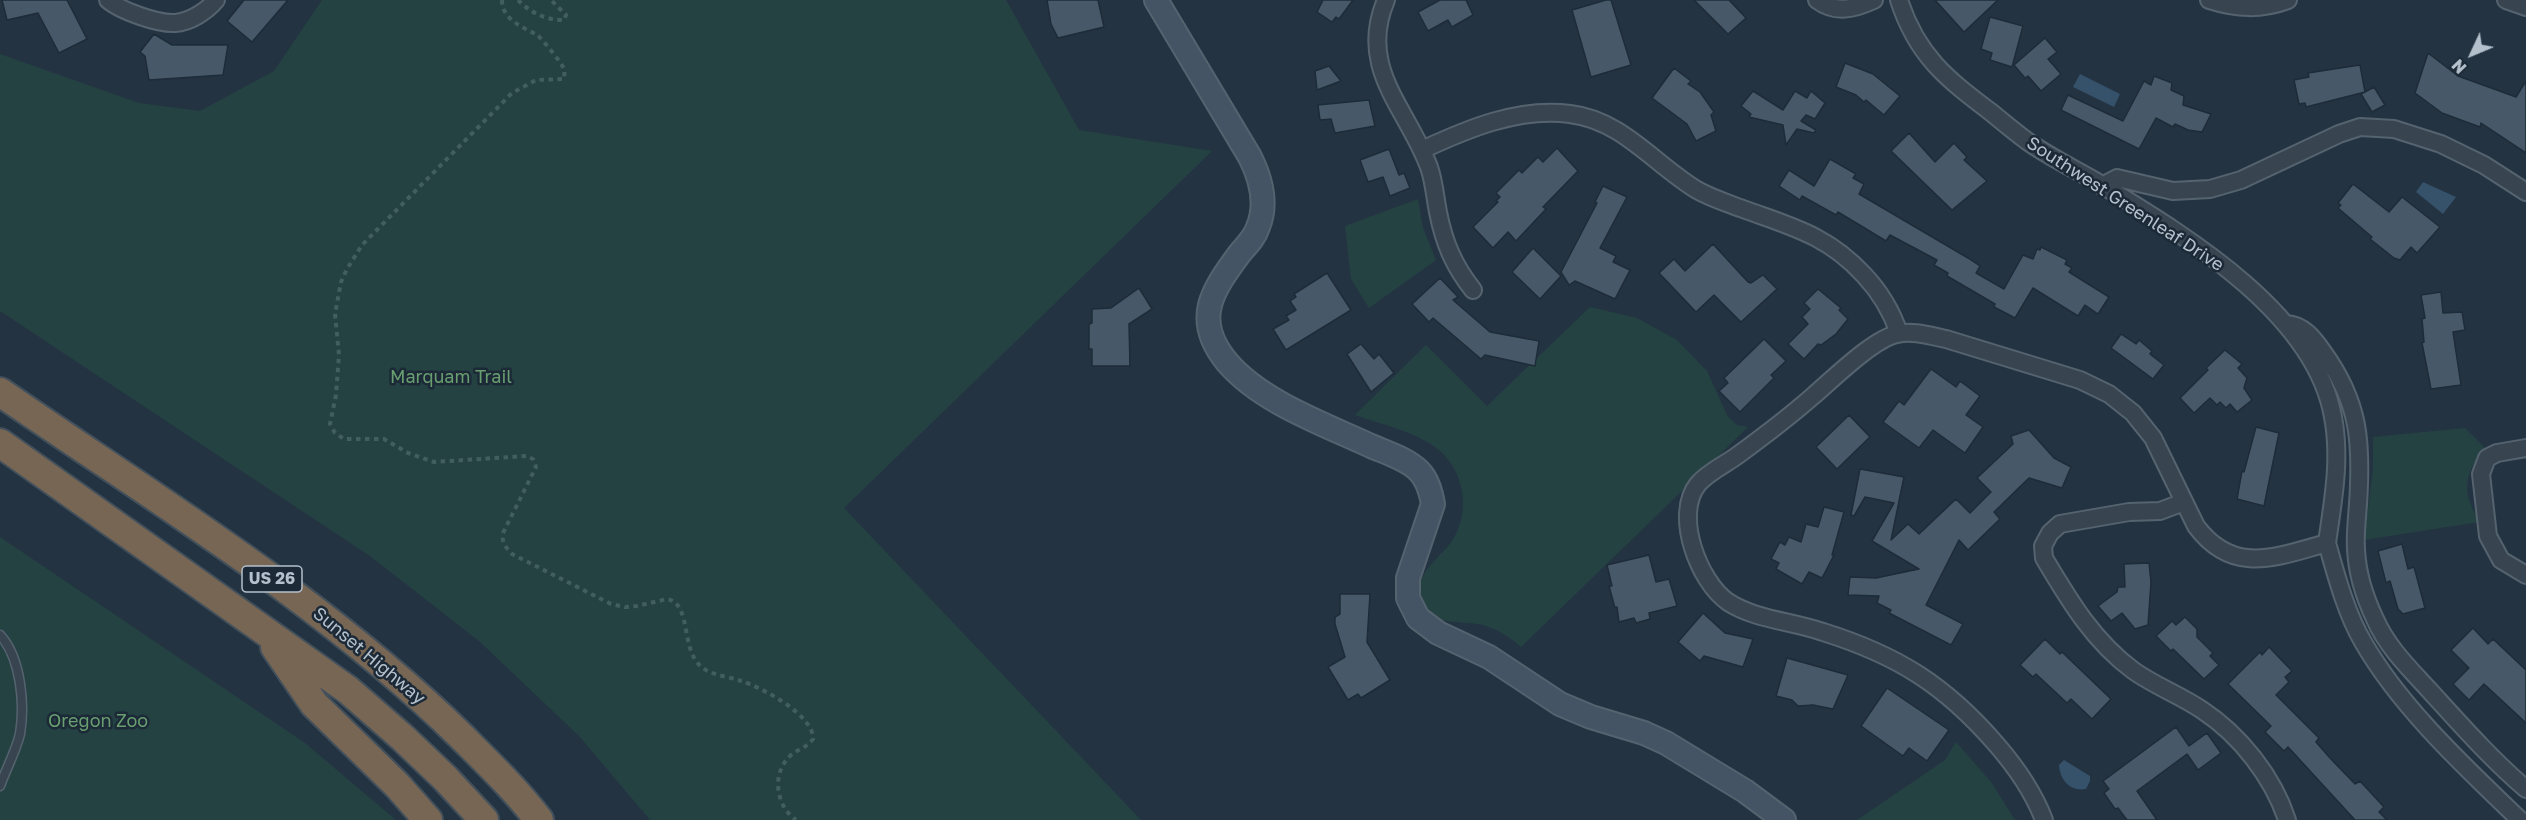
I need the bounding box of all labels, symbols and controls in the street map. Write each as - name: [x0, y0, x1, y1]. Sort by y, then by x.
- north arrow: [2442, 24, 2502, 84]
- text: N: [2448, 55, 2470, 78]
- street label: Southwest Greenleaf Drive: [2022, 132, 2228, 276]
- park label: Marquam Trail: [390, 366, 512, 388]
- road number: US 26: [242, 566, 302, 592]
- street label: Sunset Highway: [309, 603, 429, 709]
- park label: Oregon Zoo: [48, 710, 148, 732]

